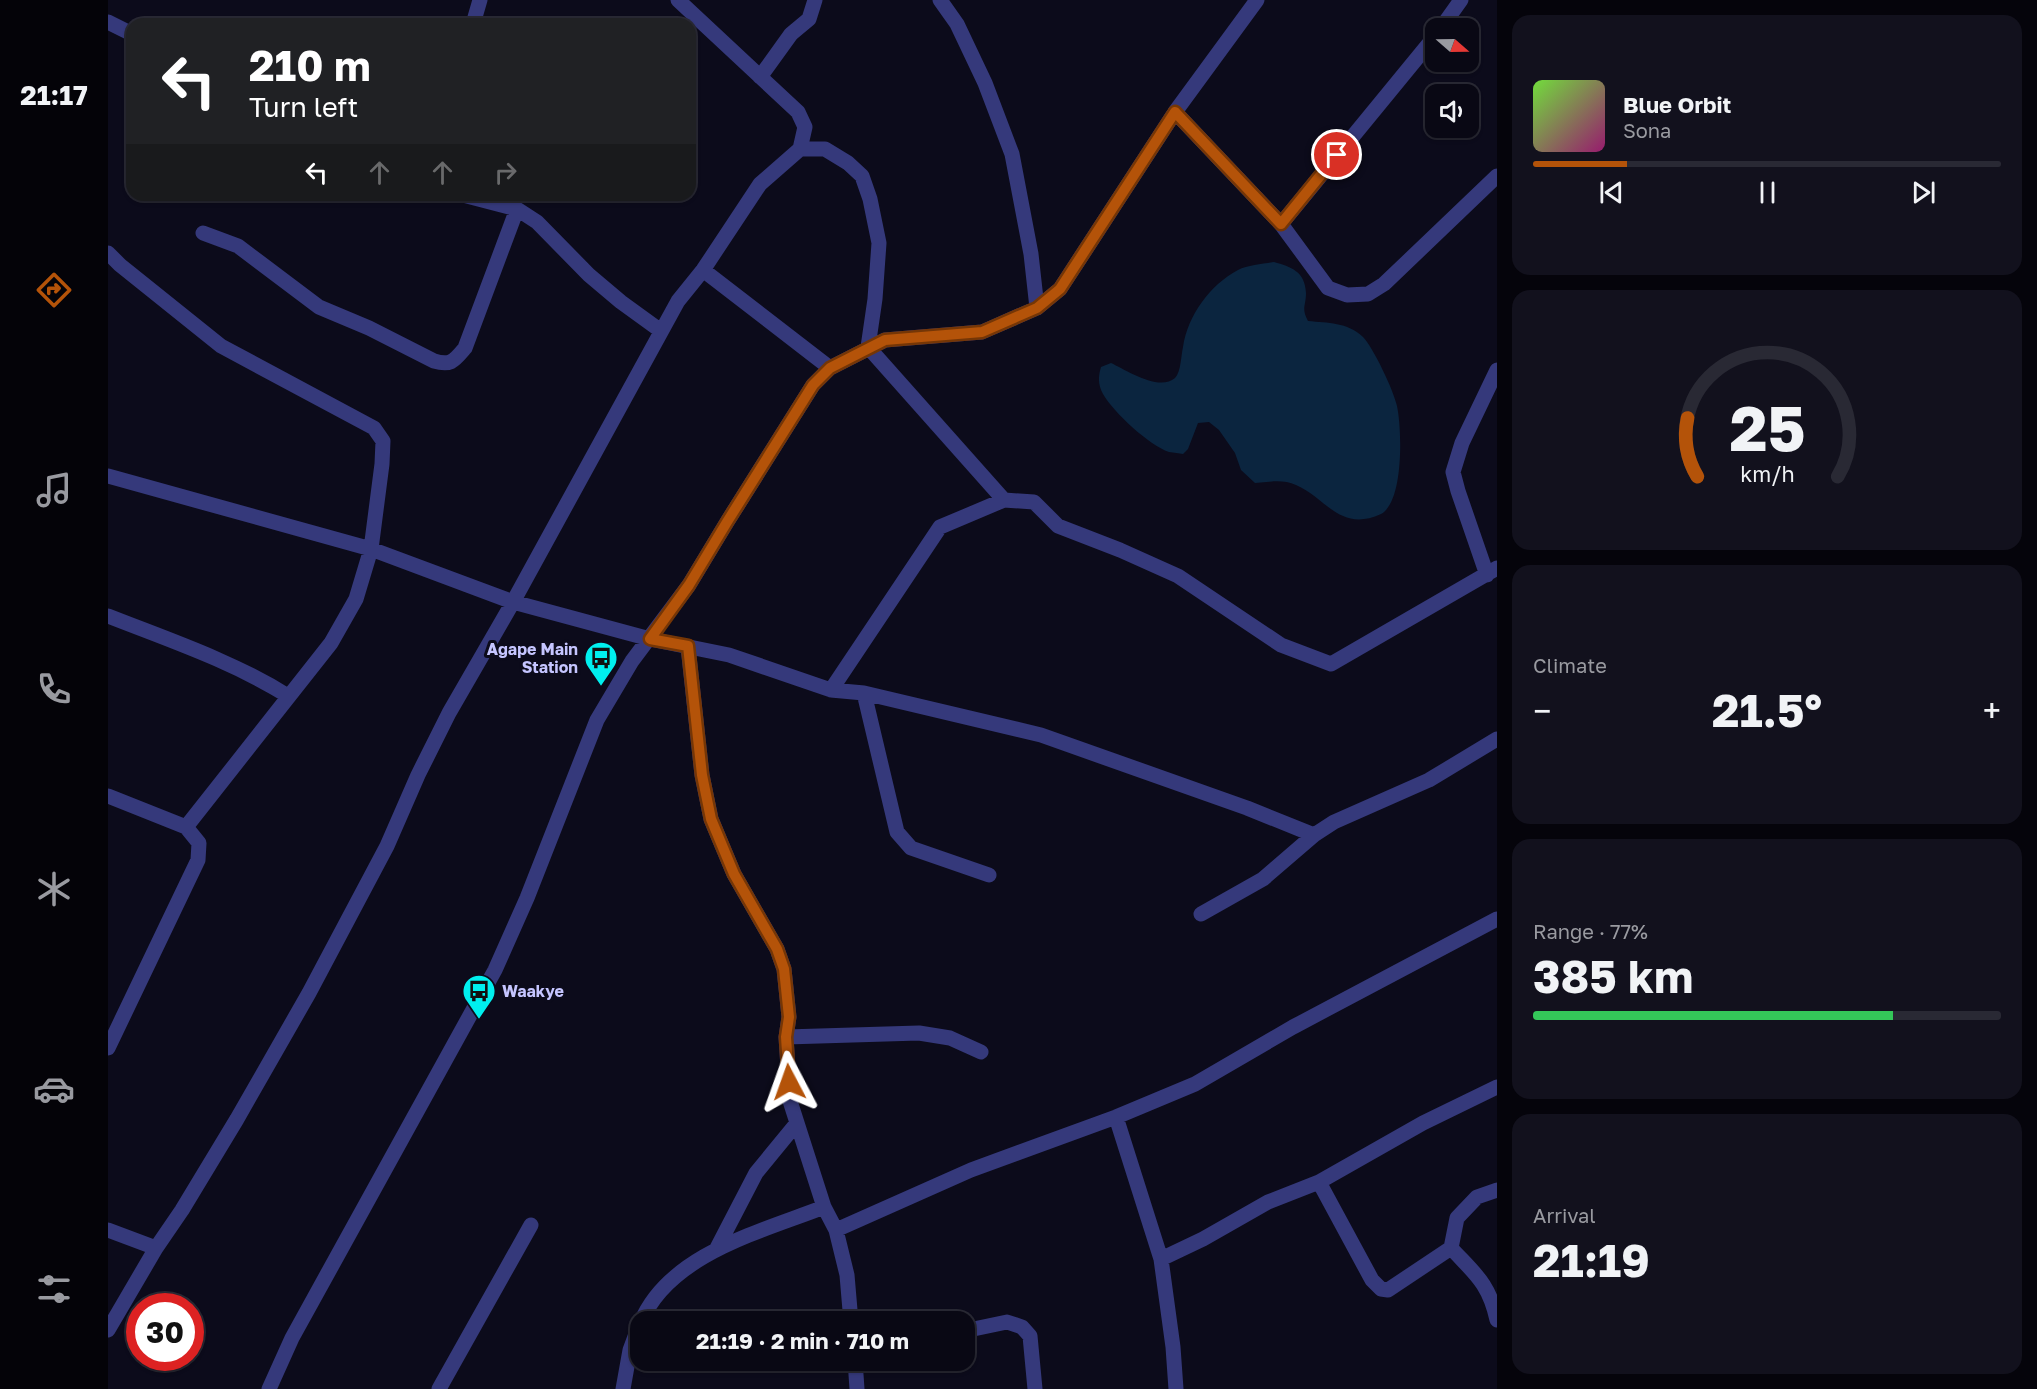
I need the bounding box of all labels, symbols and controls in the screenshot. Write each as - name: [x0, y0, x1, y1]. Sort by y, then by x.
- north arrow: [1425, 18, 1479, 72]
- map controls: [1425, 18, 1479, 138]
- text: 210 m: [249, 40, 371, 90]
- icon: left: [150, 42, 228, 120]
- text: 21:17: [20, 79, 88, 111]
- button: sound: [1425, 84, 1479, 138]
- text: Turn left: [249, 91, 358, 123]
- text: Blue Orbit: [1623, 91, 1731, 118]
- text: Sona: [1623, 118, 1671, 142]
- pin: [1311, 129, 1362, 180]
- icon: arrive: [1320, 138, 1353, 171]
- icon: left: [300, 156, 333, 189]
- icon: ahead: [363, 156, 396, 189]
- icon: ahead: [426, 156, 459, 189]
- icon: right: [489, 156, 522, 189]
- icon: previous: [1595, 176, 1628, 209]
- icon: pause: [1751, 176, 1784, 209]
- icon: next: [1907, 176, 1940, 209]
- icon: directions: [33, 269, 75, 311]
- text: 25: [1729, 390, 1805, 465]
- text: km/h: [1740, 461, 1794, 487]
- icon: music: [33, 469, 75, 511]
- place label: Agape Main Station: [487, 639, 578, 677]
- bus stop icon: Agape Main Station: [583, 640, 619, 687]
- text: Climate: [1533, 653, 1607, 677]
- icon: phone: [33, 668, 75, 710]
- text: 21.5°: [1712, 683, 1822, 737]
- text: −: [1533, 691, 1551, 730]
- text: +: [1983, 691, 2001, 730]
- icon: climate: [33, 868, 75, 910]
- text: Range · 77%: [1533, 919, 1648, 943]
- text: 385 km: [1533, 949, 1693, 1003]
- bus stop icon: Waakye: [461, 973, 497, 1020]
- place label: Waakye: [502, 981, 564, 1001]
- position arrow: [757, 1050, 821, 1114]
- icon: car: [33, 1068, 75, 1110]
- text: Arrival: [1533, 1203, 1596, 1227]
- text: 21:19: [1533, 1233, 1650, 1287]
- icon: filters: [33, 1268, 75, 1310]
- speed limit sign: 30: [126, 1293, 204, 1371]
- text: 21:19 · 2 min · 710 m: [696, 1327, 909, 1354]

